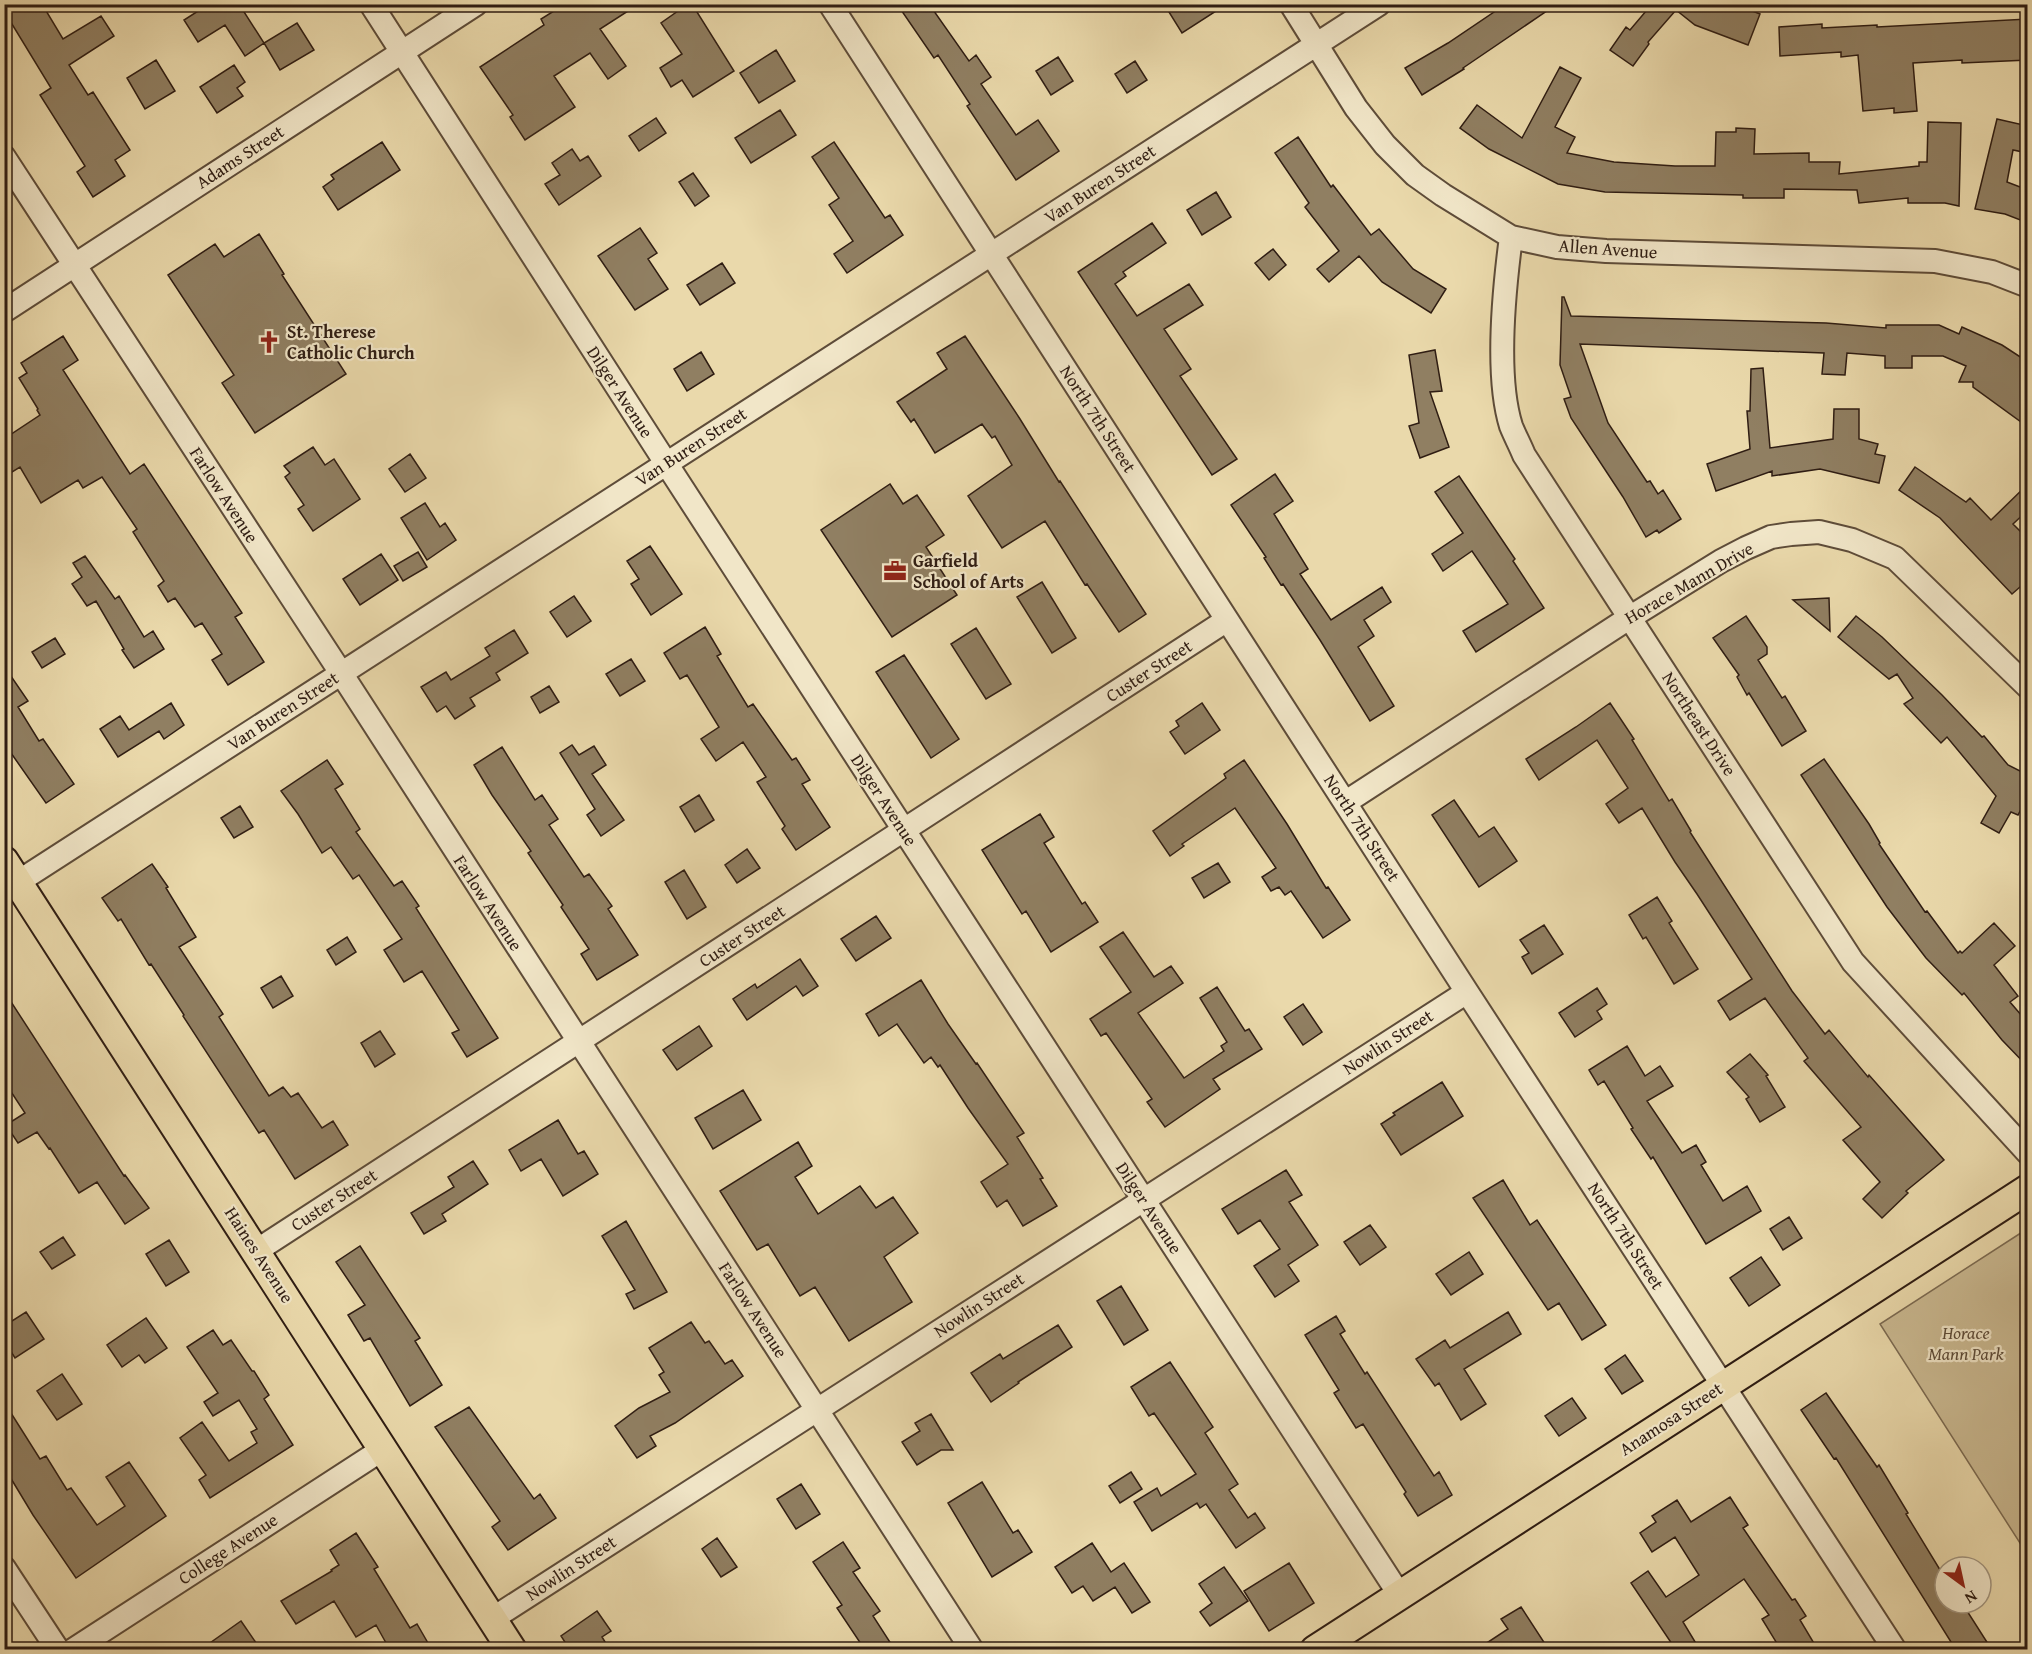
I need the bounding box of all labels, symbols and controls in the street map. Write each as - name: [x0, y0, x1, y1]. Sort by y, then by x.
- street label: Adams Street: [190, 118, 290, 195]
- street label: Van Buren Street: [1039, 137, 1161, 230]
- street label: Allen Avenue: [1558, 232, 1658, 265]
- place label: St. Therese Catholic Church: [287, 318, 415, 366]
- church icon: St. Therese Catholic Church: [256, 329, 282, 355]
- street label: Dilger Avenue: [580, 340, 660, 443]
- street label: North 7th Street: [1053, 360, 1144, 478]
- street label: Van Buren Street: [630, 400, 752, 493]
- street label: Farlow Avenue: [183, 441, 266, 548]
- street label: Horace Mann Drive: [1619, 535, 1758, 631]
- place label: Garfield School of Arts: [913, 547, 1024, 595]
- office icon: Garfield School of Arts: [882, 558, 908, 584]
- street label: Custer Street: [1100, 632, 1198, 709]
- street label: Van Buren Street: [222, 664, 344, 757]
- street label: Northeast Drive: [1656, 666, 1743, 781]
- street label: Dilger Avenue: [844, 748, 924, 851]
- street label: North 7th Street: [1317, 769, 1408, 887]
- street label: Farlow Avenue: [447, 849, 530, 956]
- street label: Custer Street: [693, 897, 791, 974]
- street label: Nowlin Street: [1337, 1002, 1439, 1081]
- street label: Dilger Avenue: [1109, 1156, 1189, 1259]
- street label: Custer Street: [285, 1161, 383, 1238]
- street label: North 7th Street: [1581, 1177, 1672, 1295]
- street label: Haines Avenue: [218, 1201, 301, 1308]
- street label: Farlow Avenue: [712, 1256, 795, 1363]
- street label: Nowlin Street: [928, 1265, 1030, 1344]
- park label: Horace Mann Park: [1928, 1319, 2005, 1367]
- street label: Anamosa Street: [1614, 1375, 1728, 1462]
- street label: College Avenue: [172, 1506, 283, 1591]
- street label: Nowlin Street: [520, 1528, 622, 1607]
- north arrow: [1933, 1555, 1993, 1615]
- text: N: [1960, 1585, 1982, 1611]

